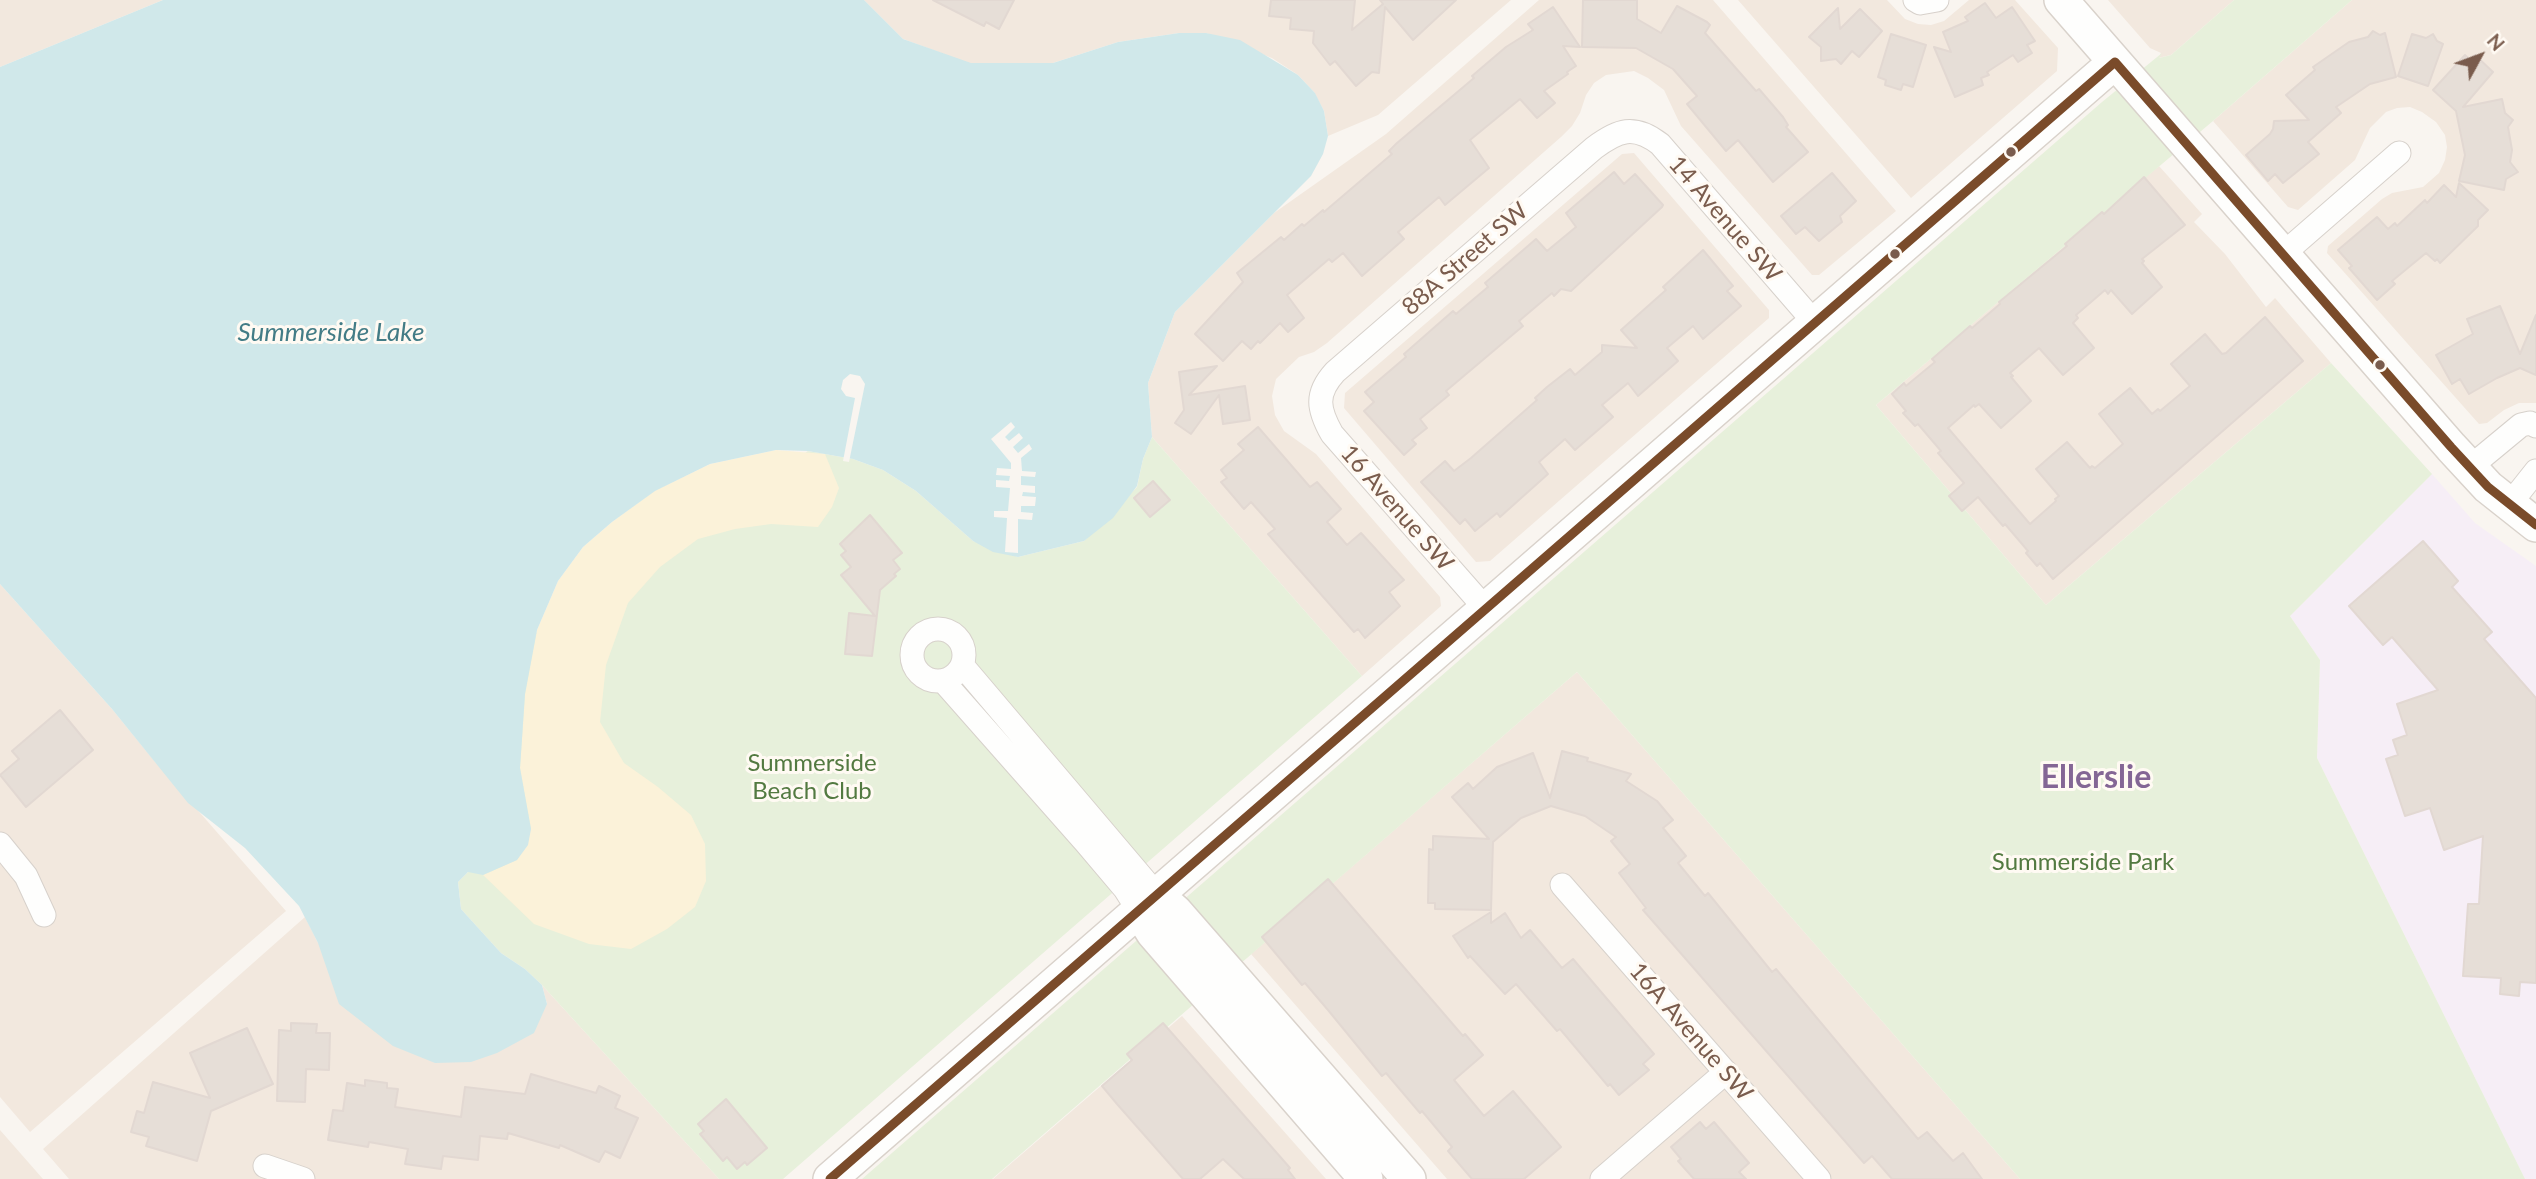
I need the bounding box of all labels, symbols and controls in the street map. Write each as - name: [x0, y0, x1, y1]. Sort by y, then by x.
- north arrow: [2445, 21, 2515, 91]
- text: N: [2483, 29, 2510, 55]
- unlabelled marker: [2004, 145, 2018, 159]
- street label: 14 Avenue SW: [1663, 150, 1787, 288]
- street label: 88A Street SW: [1396, 197, 1534, 321]
- unlabelled marker: [1888, 247, 1902, 261]
- water label: Summerside Lake: [238, 317, 424, 349]
- unlabelled marker: [2373, 358, 2387, 372]
- street label: 16 Avenue SW: [1335, 439, 1459, 577]
- park label: Summerside Beach Club: [747, 749, 877, 805]
- district label: Ellerslie: [2041, 759, 2151, 797]
- park label: Summerside Park: [1992, 848, 2174, 876]
- street label: 16A Avenue SW: [1623, 957, 1759, 1107]

